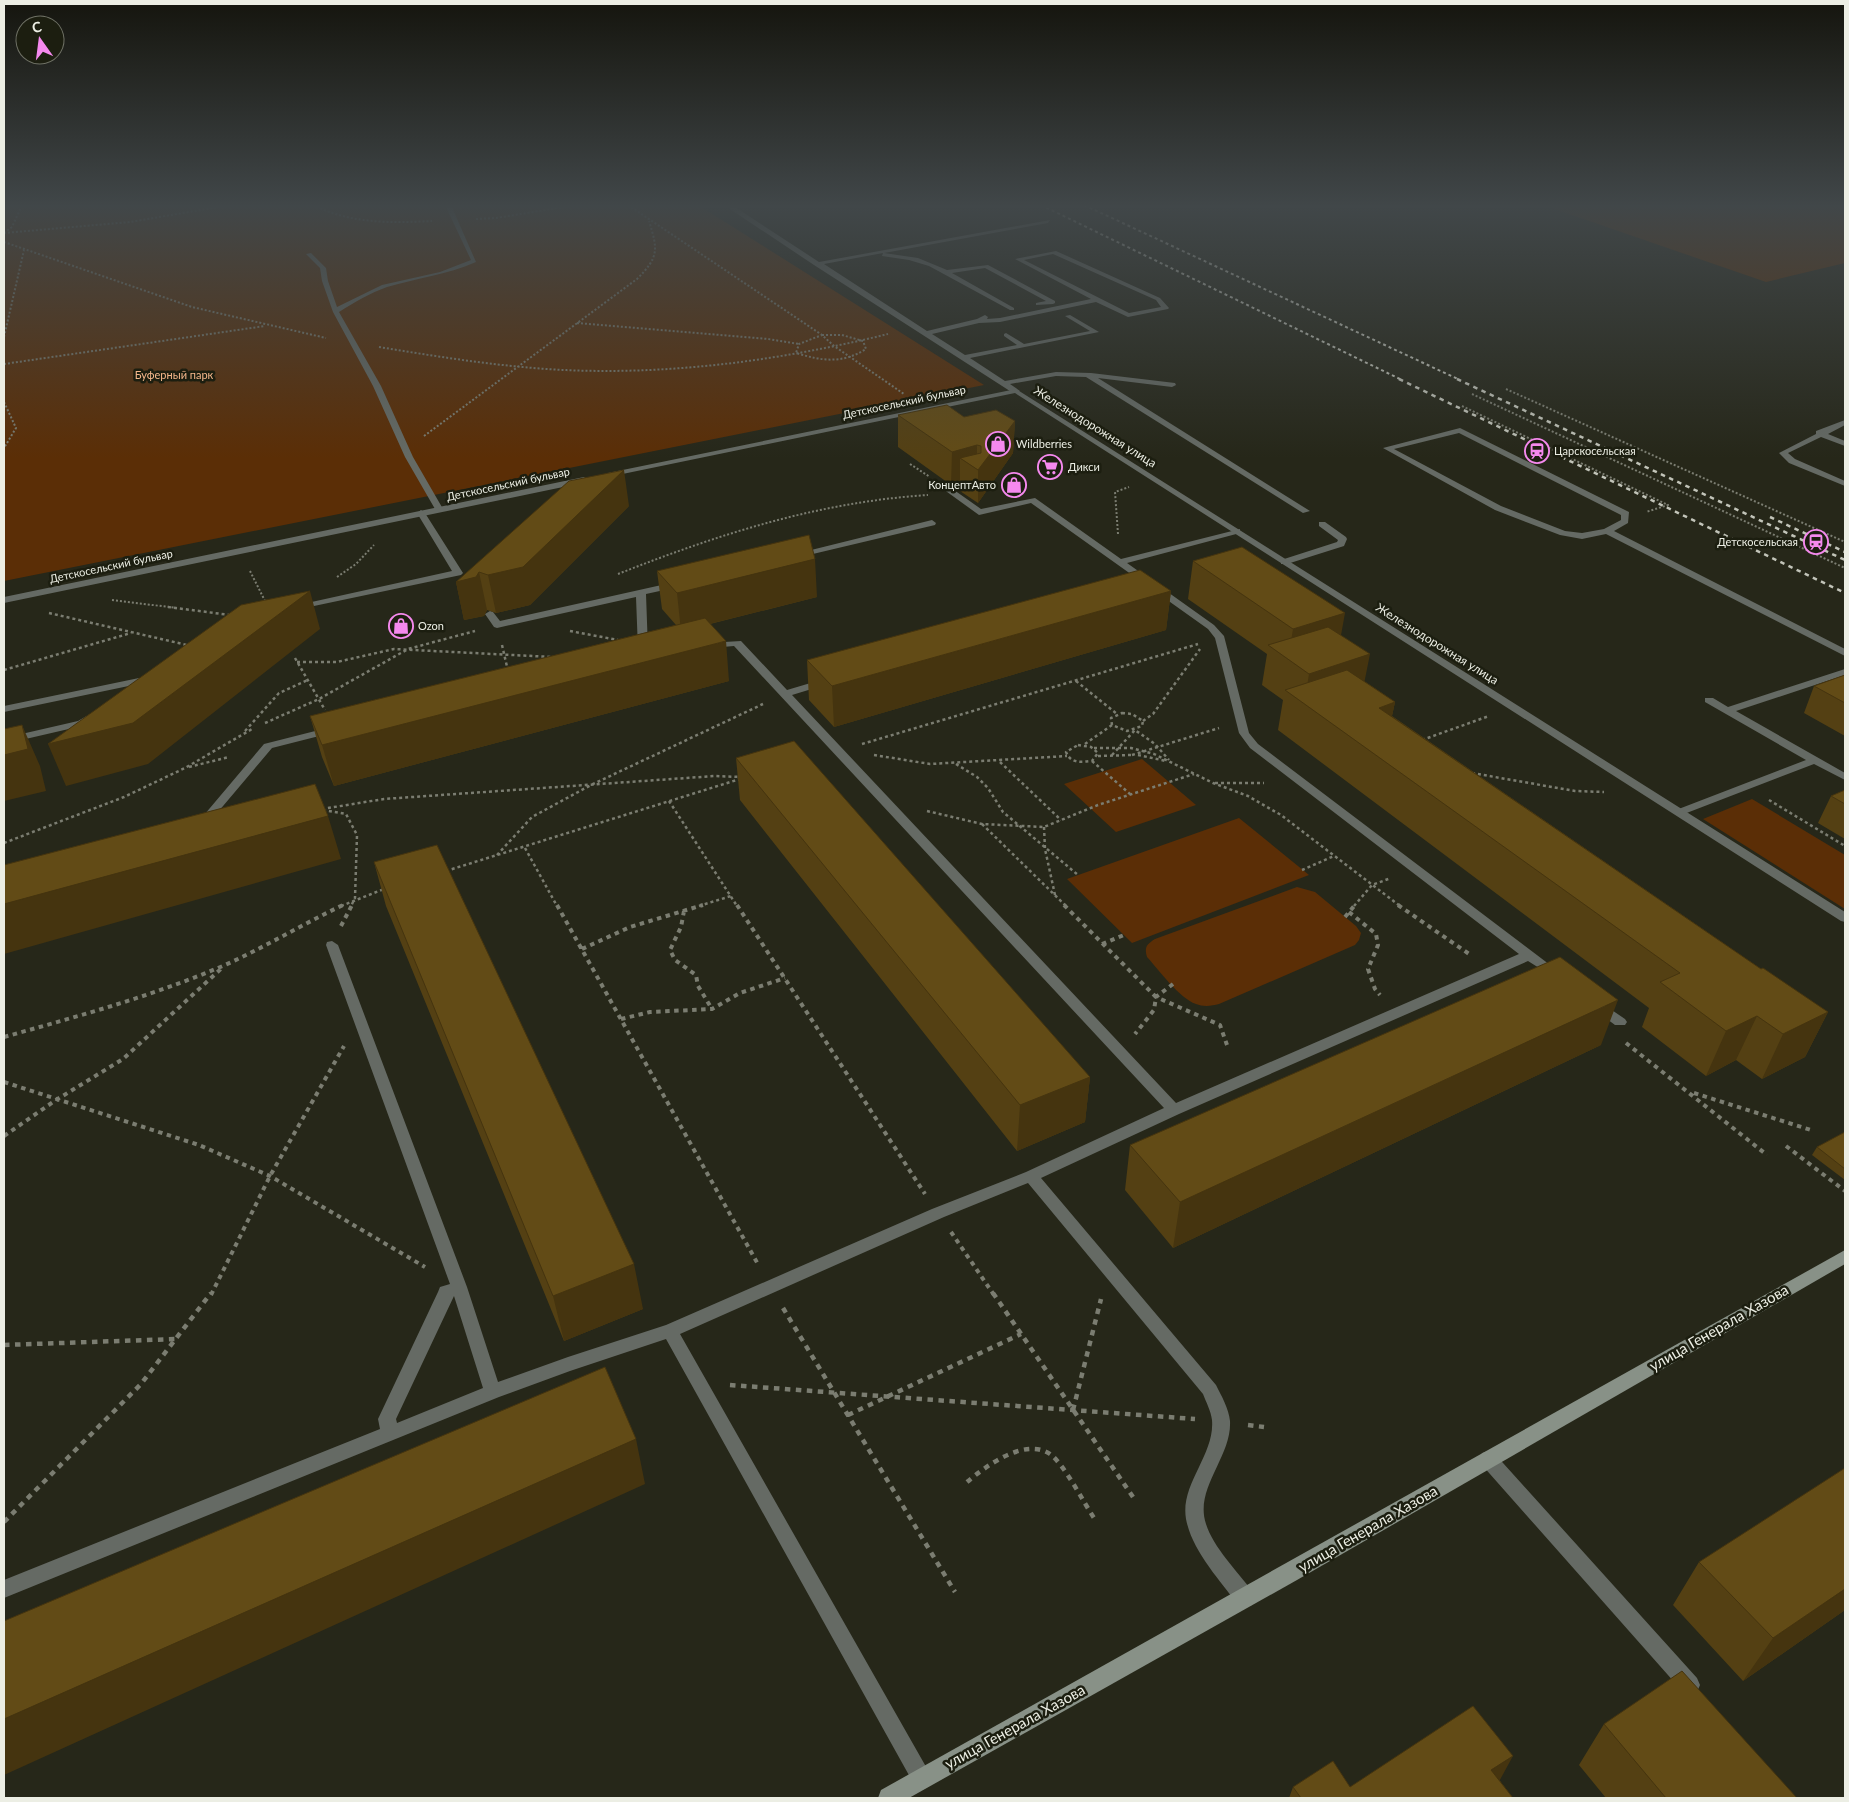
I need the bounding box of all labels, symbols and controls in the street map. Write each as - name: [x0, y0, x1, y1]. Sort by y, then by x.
- north arrow: [15, 15, 65, 65]
- text: С: [30, 17, 44, 36]
- park label: Буферный парк: [135, 368, 214, 381]
- street label: Детскосельский бульвар: [841, 382, 967, 421]
- street label: Железнодорожная улица: [1031, 383, 1159, 471]
- shop icon: Wildberries: [985, 431, 1011, 457]
- place label: Wildberries: [1016, 437, 1072, 450]
- station icon: Царскосельская: [1524, 438, 1550, 464]
- place label: Царскосельская: [1554, 444, 1636, 457]
- supermarket icon: Дикси: [1037, 454, 1063, 480]
- place label: Дикси: [1068, 460, 1100, 473]
- street label: Детскосельский бульвар: [445, 464, 571, 503]
- shop icon: КонцептАвто: [1001, 472, 1027, 498]
- place label: КонцептАвто: [928, 478, 996, 491]
- station icon: Детскосельская: [1803, 529, 1829, 555]
- place label: Детскосельская: [1717, 535, 1798, 548]
- street label: Детскосельский бульвар: [48, 546, 174, 585]
- street label: Железнодорожная улица: [1373, 600, 1501, 688]
- shop icon: Ozon: [388, 613, 414, 639]
- place label: Ozon: [418, 619, 444, 632]
- street label: улица Генерала Хазова: [1646, 1280, 1791, 1374]
- street label: улица Генерала Хазова: [1295, 1481, 1440, 1575]
- street label: улица Генерала Хазова: [941, 1680, 1088, 1772]

